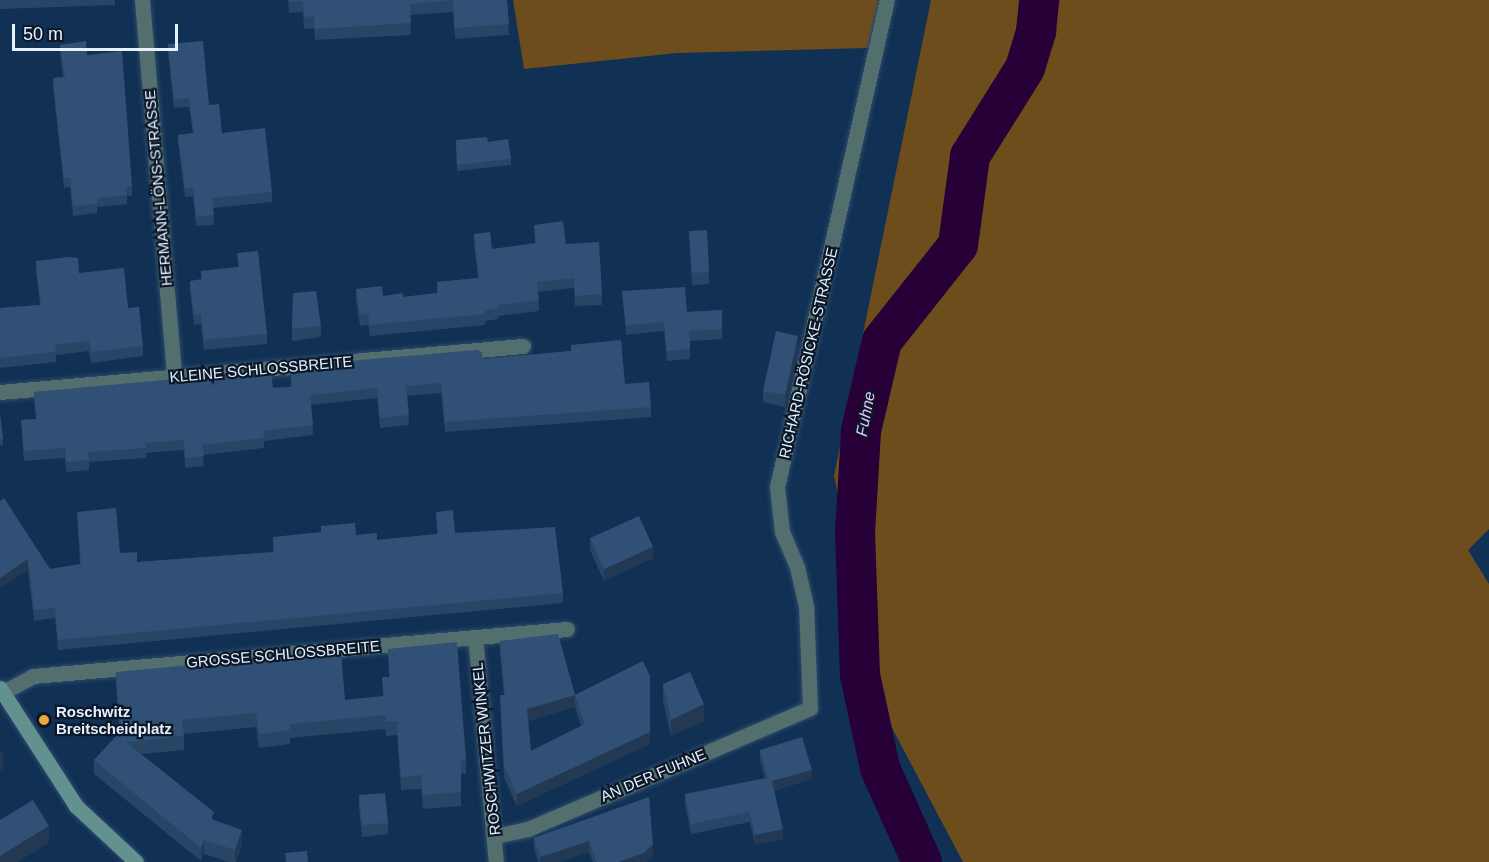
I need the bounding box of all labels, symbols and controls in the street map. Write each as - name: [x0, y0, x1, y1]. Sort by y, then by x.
- scale bar: [15, 12, 182, 50]
- text: 50 m: [23, 24, 63, 44]
- street label: HERMANN-LÖNS-STRASSE: [140, 89, 176, 287]
- street label: RICHARD-RÖSICKE-STRASSE: [775, 246, 841, 460]
- street label: KLEINE SCHLOSSBREITE: [169, 352, 353, 386]
- water label: Fuhne: [852, 390, 880, 438]
- street label: GROSSE SCHLOSSBREITE: [185, 637, 381, 671]
- street label: ROSCHWITZER WINKEL: [468, 662, 504, 836]
- place label: Roschwitz Breitscheidplatz: [56, 702, 172, 737]
- marker: Roschwitz Breitscheidplatz: [37, 713, 51, 727]
- street label: AN DER FUHNE: [598, 745, 708, 805]

